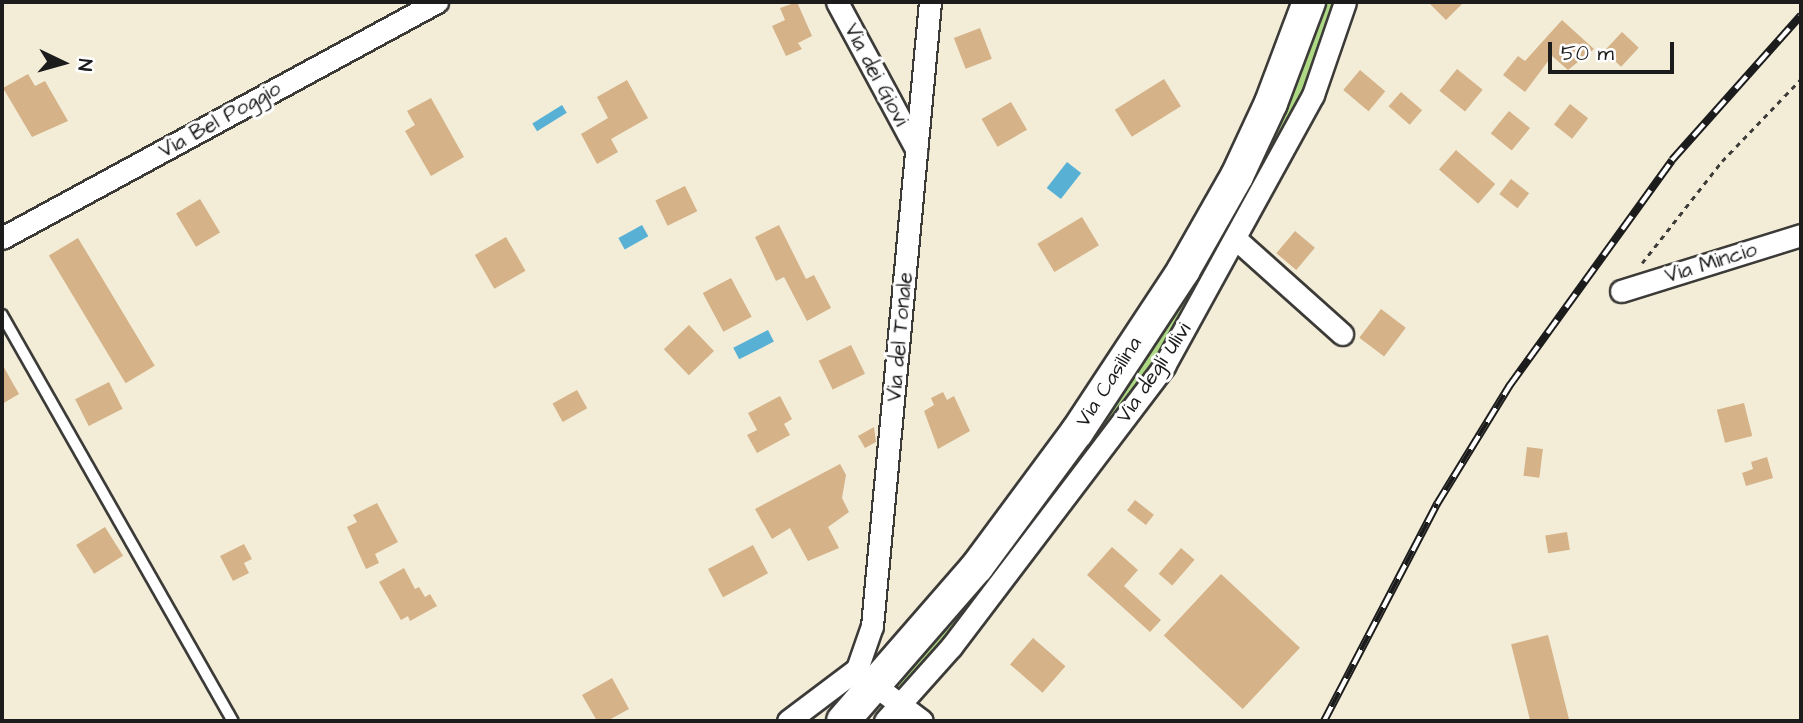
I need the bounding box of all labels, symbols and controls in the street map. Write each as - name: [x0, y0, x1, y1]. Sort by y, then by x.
- street label: Via dei Giovi: [838, 19, 914, 131]
- north arrow: [28, 28, 98, 98]
- scale bar: [1551, 28, 1677, 72]
- text: 50 m: [1561, 39, 1614, 68]
- text: N: [70, 58, 98, 72]
- street label: Via Bel Poggio: [155, 76, 285, 164]
- street label: Via Mincio: [1662, 237, 1760, 289]
- street label: Via del Tonale: [882, 271, 918, 403]
- street label: Via degli Ulivi: [1111, 318, 1197, 428]
- street label: Via Casilina: [1071, 332, 1147, 432]

